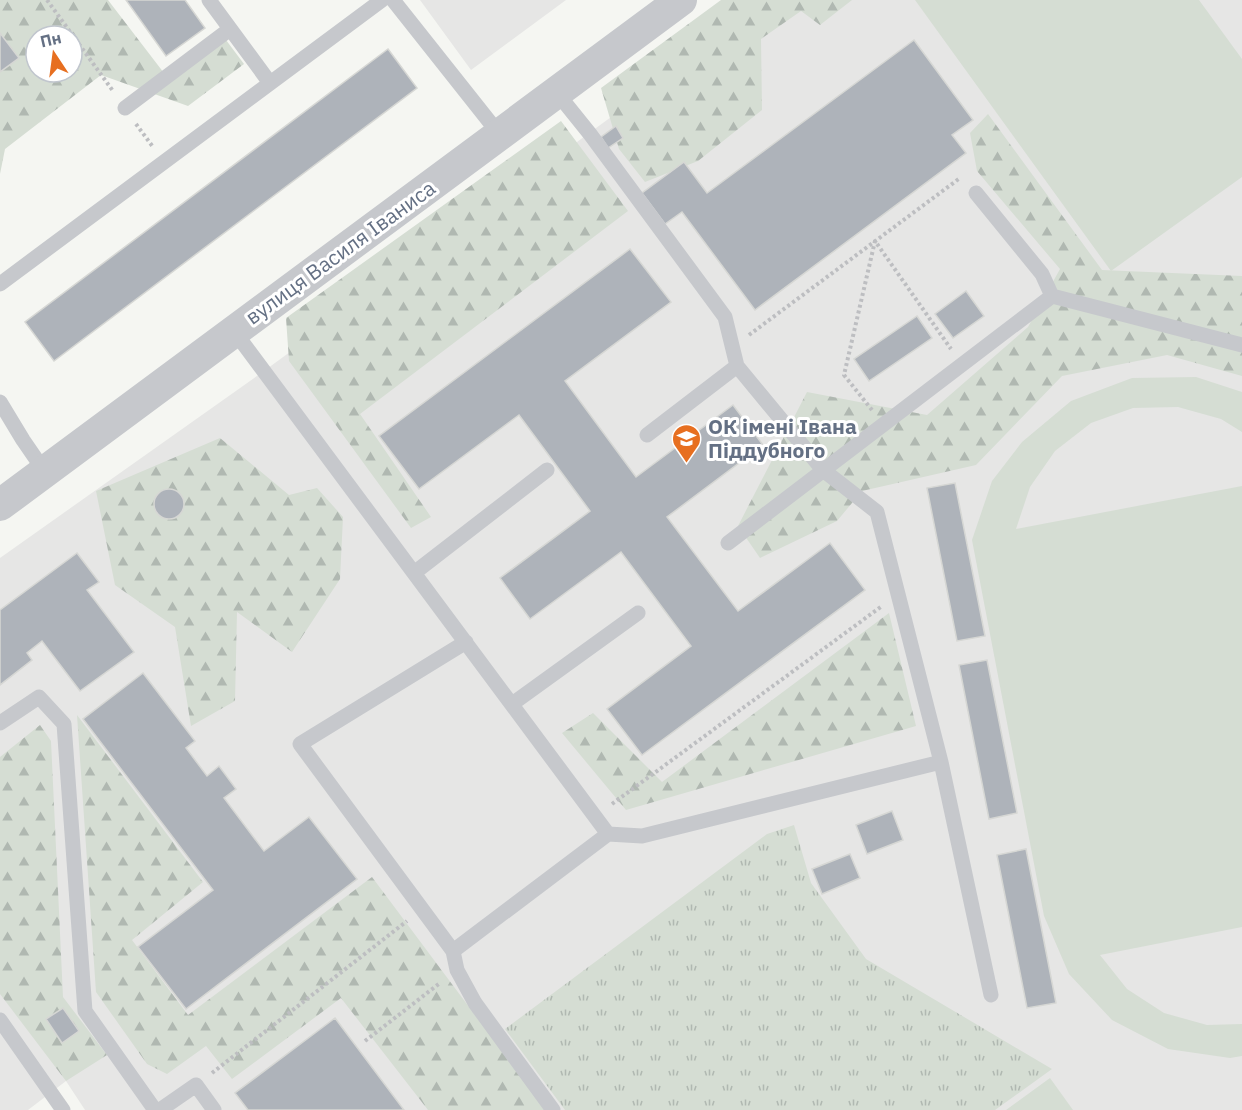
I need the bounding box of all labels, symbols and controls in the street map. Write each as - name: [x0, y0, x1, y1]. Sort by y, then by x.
- north arrow: [24, 24, 84, 84]
- text: Пн: [38, 27, 63, 52]
- street label: вулиця Василя Іваниса: [239, 174, 441, 330]
- place label: ОК імені Івана Піддубного: [708, 412, 857, 464]
- school or university icon: ОК імені Івана Піддубного: [671, 422, 703, 464]

